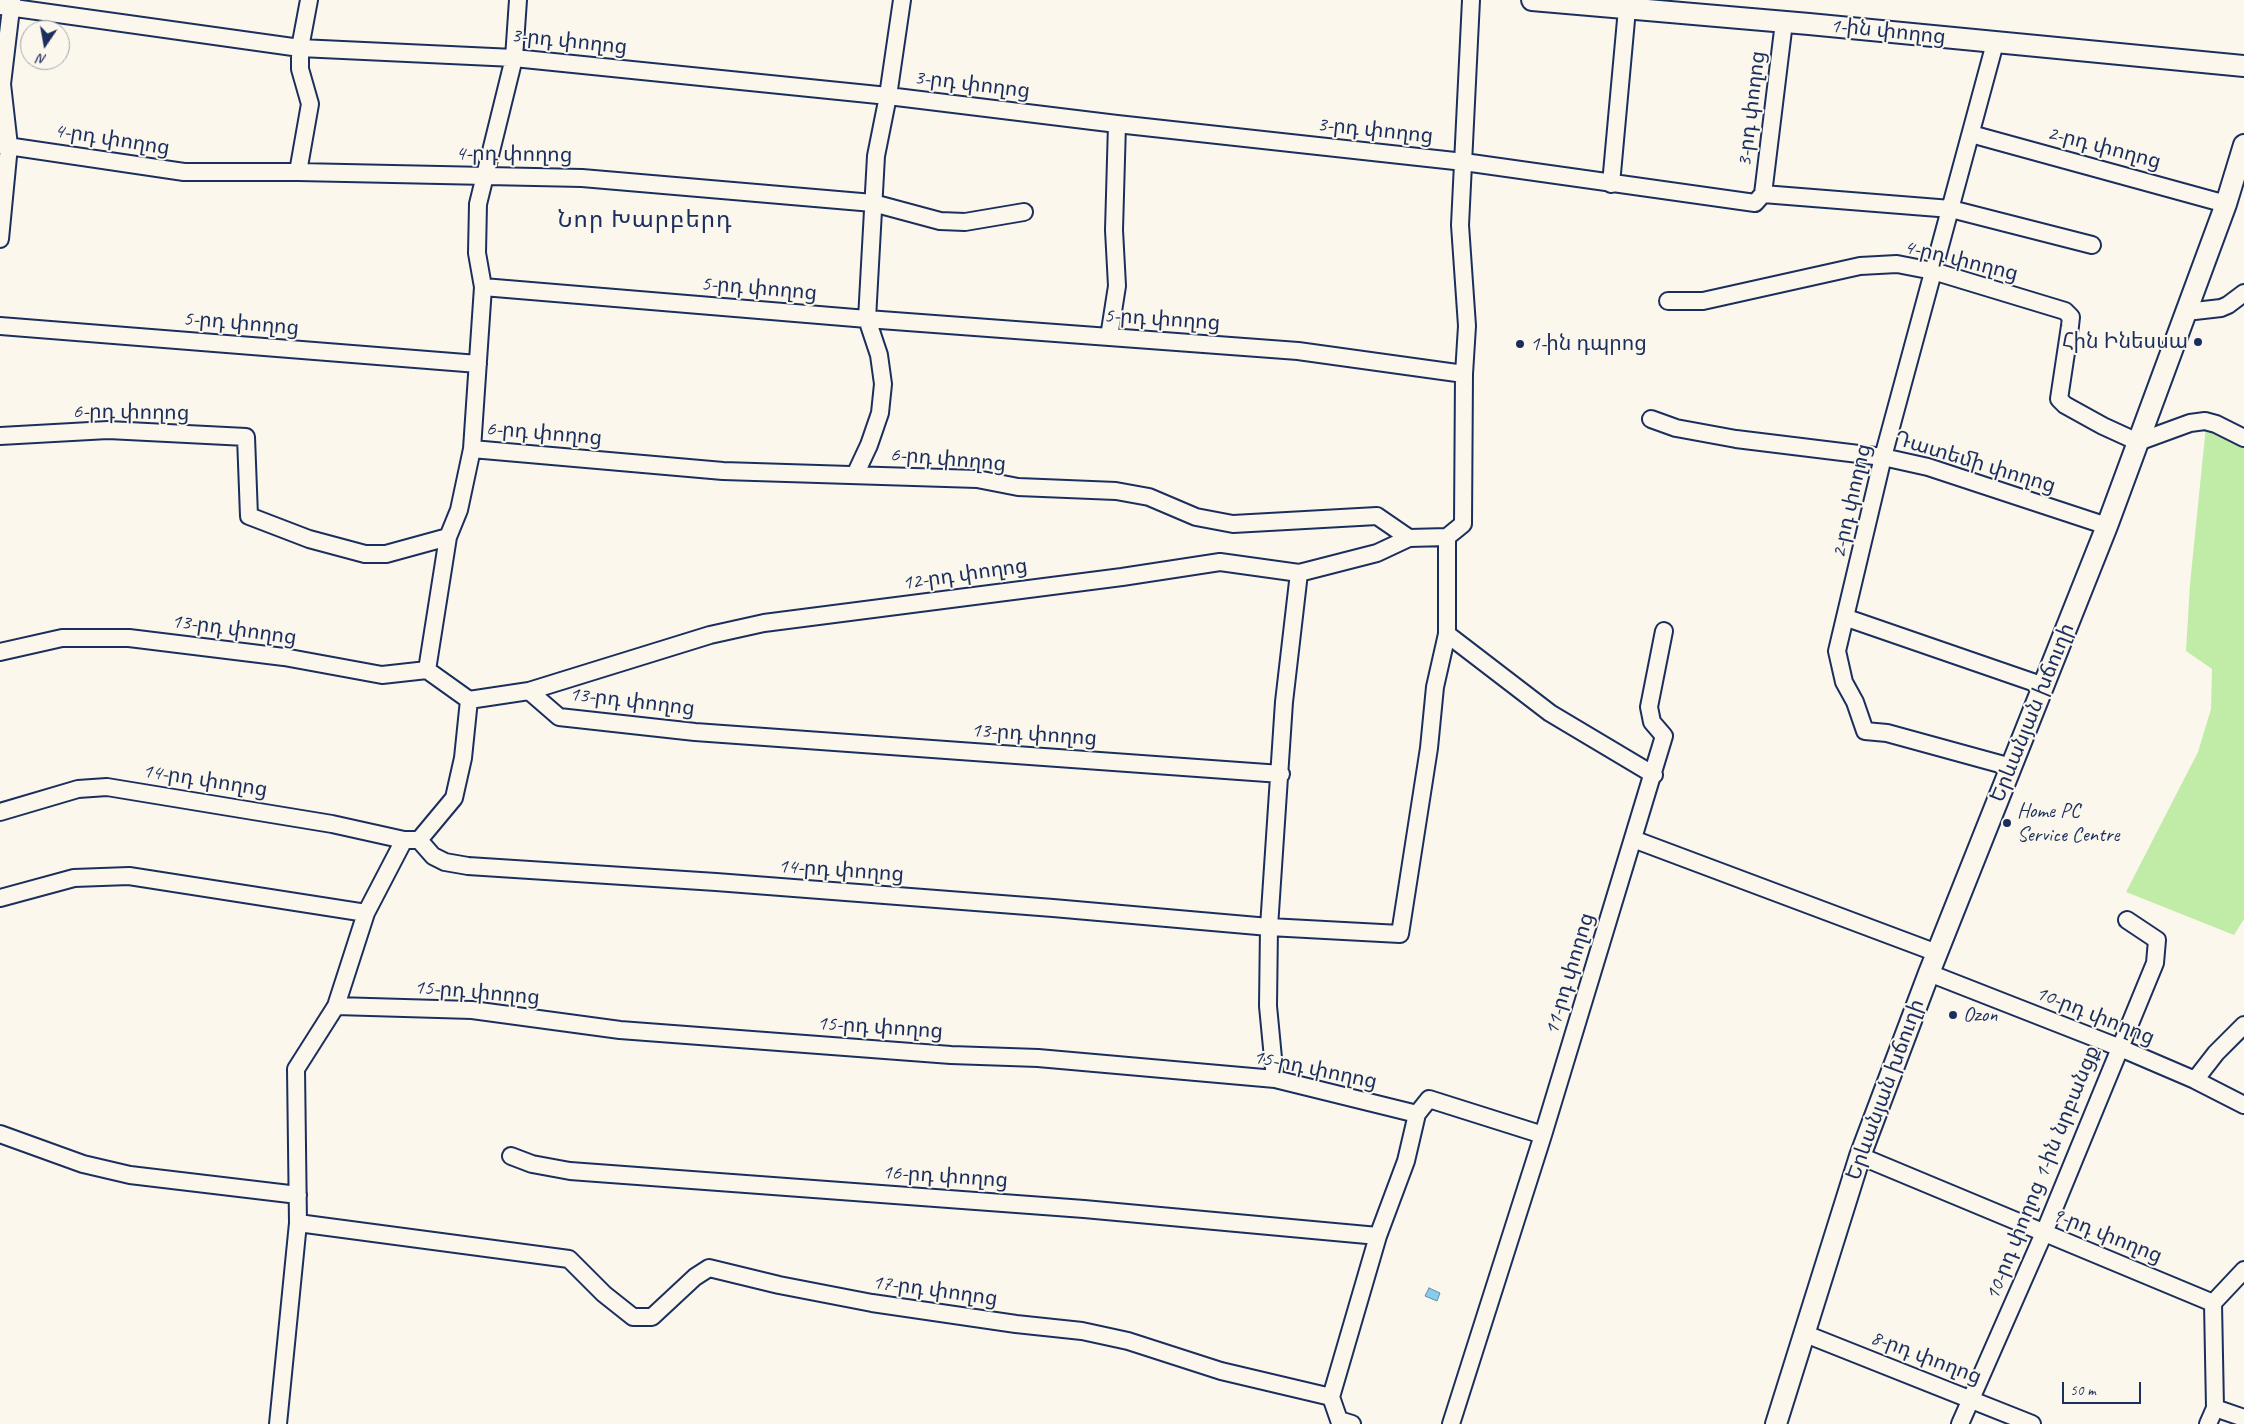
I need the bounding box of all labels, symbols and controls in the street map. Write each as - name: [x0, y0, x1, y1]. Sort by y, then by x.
- street label: 1-ին փողոց: [1829, 13, 1947, 51]
- north arrow: [20, 20, 70, 70]
- street label: 3-րդ փողոց: [510, 23, 628, 61]
- text: N: [36, 50, 48, 68]
- street label: 3-րդ փողոց: [1732, 50, 1772, 168]
- street label: 3-րդ փողոց: [913, 65, 1031, 105]
- street label: 3-րդ փողոց: [1316, 112, 1434, 150]
- street label: 4-րդ փողոց: [52, 118, 172, 162]
- street label: 2-րդ փողոց: [2044, 121, 2164, 175]
- street label: 4-րդ փողոց: [455, 141, 573, 169]
- district label: Նոր Խարբերդ: [556, 207, 734, 235]
- street label: 4-րդ փողոց: [1901, 235, 2021, 287]
- street label: 5-րդ փողոց: [700, 271, 818, 307]
- street label: 5-րդ փողոց: [1103, 303, 1221, 337]
- street label: 5-րդ փողոց: [182, 306, 300, 342]
- place label: Հին Ինեսսա: [2062, 329, 2188, 355]
- place label: 1-ին դպրոց: [1530, 331, 1647, 357]
- marker: Հին Ինեսսա: [2192, 336, 2204, 348]
- marker: 1-ին դպրոց: [1514, 338, 1526, 350]
- street label: 6-րդ փողոց: [72, 399, 190, 427]
- street label: 6-րդ փողոց: [485, 416, 603, 452]
- street label: Դատեմի փողոց: [1891, 426, 2059, 500]
- street label: 2-րդ փողոց: [1827, 441, 1877, 561]
- street label: 6-րդ փողոց: [889, 442, 1007, 478]
- street label: 12-րդ փողոց: [901, 554, 1029, 596]
- street label: 13-րդ փողոց: [170, 609, 298, 651]
- street label: Երևանյան խճուղի: [1986, 620, 2080, 806]
- street label: 13-րդ փողոց: [568, 682, 696, 722]
- street label: 13-րդ փողոց: [970, 718, 1098, 752]
- street label: 14-րդ փողոց: [141, 759, 269, 803]
- place label: Home PC Service Centre: [2017, 798, 2119, 848]
- marker: Home PC Service Centre: [2001, 817, 2013, 829]
- street label: 14-րդ փողոց: [777, 854, 905, 888]
- street label: 11-րդ փողոց: [1540, 910, 1600, 1038]
- street label: 15-րդ փողոց: [413, 975, 541, 1011]
- street label: 10-րդ փողոց: [2032, 981, 2158, 1051]
- street label: Երևանյան խճուղի: [1842, 996, 1930, 1184]
- place label: Ozon: [1963, 1002, 1998, 1028]
- marker: Ozon: [1947, 1009, 1959, 1021]
- street label: 15-րդ փողոց: [816, 1011, 944, 1045]
- street label: 10-րդ փողոց 1-ին նրբանցք: [1980, 1042, 2106, 1304]
- street label: 15-րդ փողոց: [1251, 1045, 1379, 1095]
- street label: 16-րդ փողոց: [881, 1160, 1009, 1194]
- street label: 9-րդ փողոց: [2048, 1202, 2166, 1270]
- street label: 17-րդ փողոց: [871, 1270, 999, 1312]
- street label: 8-րդ փողոց: [1867, 1325, 1985, 1391]
- scale bar: [2064, 1372, 2143, 1404]
- text: 50 m: [2070, 1381, 2096, 1400]

